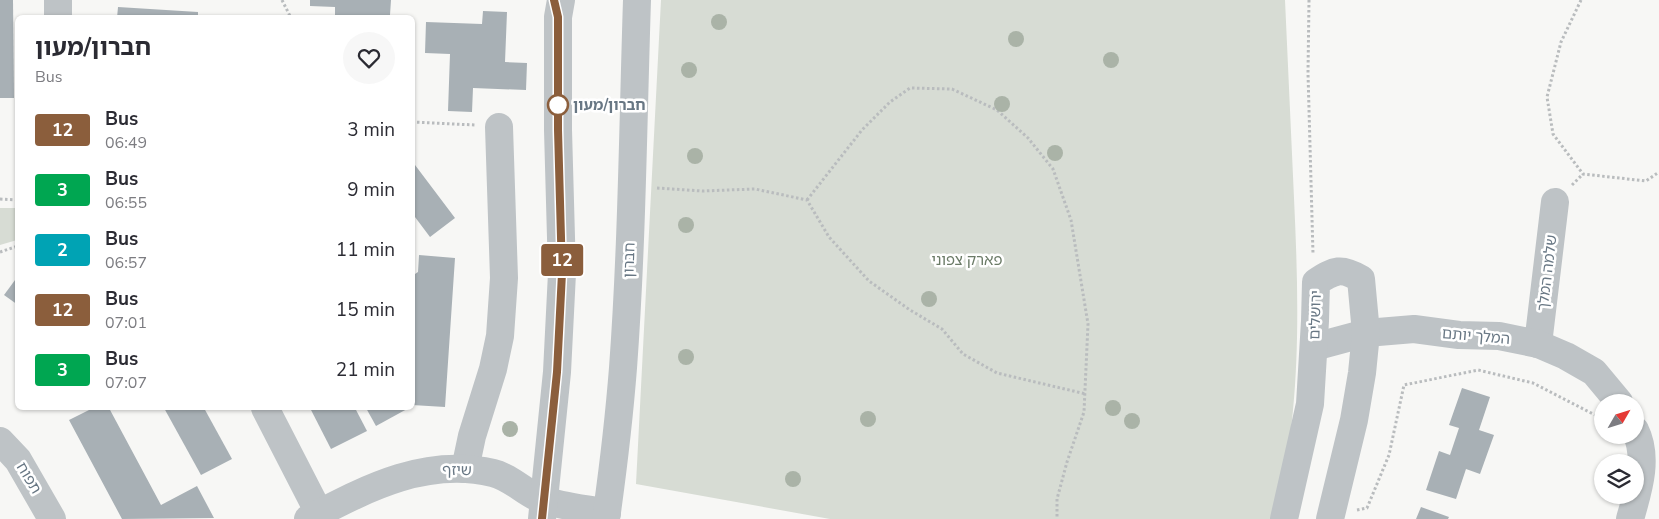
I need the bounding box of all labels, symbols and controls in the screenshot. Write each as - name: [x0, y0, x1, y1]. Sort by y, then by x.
- text: חברון/מעון: [35, 31, 151, 63]
- button: heart: [343, 32, 395, 84]
- text: Bus: [35, 66, 63, 88]
- marker: חברון/מעון: [547, 94, 569, 116]
- place label: חברון/מעון: [573, 95, 646, 115]
- text: Bus: [105, 106, 138, 132]
- text: 3 min: [347, 117, 395, 143]
- text: 12: [52, 118, 73, 142]
- text: 06:49: [105, 132, 147, 154]
- text: Bus: [105, 166, 138, 192]
- text: 9 min: [347, 177, 395, 203]
- text: 3: [57, 178, 68, 202]
- text: 06:55: [105, 192, 147, 214]
- text: Bus: [105, 226, 138, 252]
- street label: שלמה המלך: [1532, 234, 1562, 312]
- text: 11 min: [336, 237, 395, 263]
- text: 2: [57, 238, 68, 262]
- street label: חברון: [618, 242, 640, 278]
- line badge: 12: [540, 244, 584, 276]
- text: 12: [551, 248, 573, 272]
- park label: פארק צפוני: [932, 250, 1002, 270]
- text: 06:57: [105, 252, 147, 274]
- text: Bus: [105, 286, 138, 312]
- street label: ירושלים: [1304, 290, 1326, 340]
- text: 15 min: [336, 297, 395, 323]
- text: 12: [52, 298, 73, 322]
- text: 07:01: [105, 312, 147, 334]
- street label: המלך יותם: [1441, 323, 1511, 349]
- text: Bus: [105, 346, 138, 372]
- text: 21 min: [336, 357, 395, 383]
- text: 3: [57, 358, 68, 382]
- text: 07:07: [105, 372, 147, 394]
- north arrow: [1594, 394, 1644, 444]
- map controls: [1594, 394, 1644, 504]
- button: layers: [1594, 454, 1644, 504]
- street label: תפוח: [12, 459, 46, 497]
- street label: שיזף: [442, 460, 472, 480]

